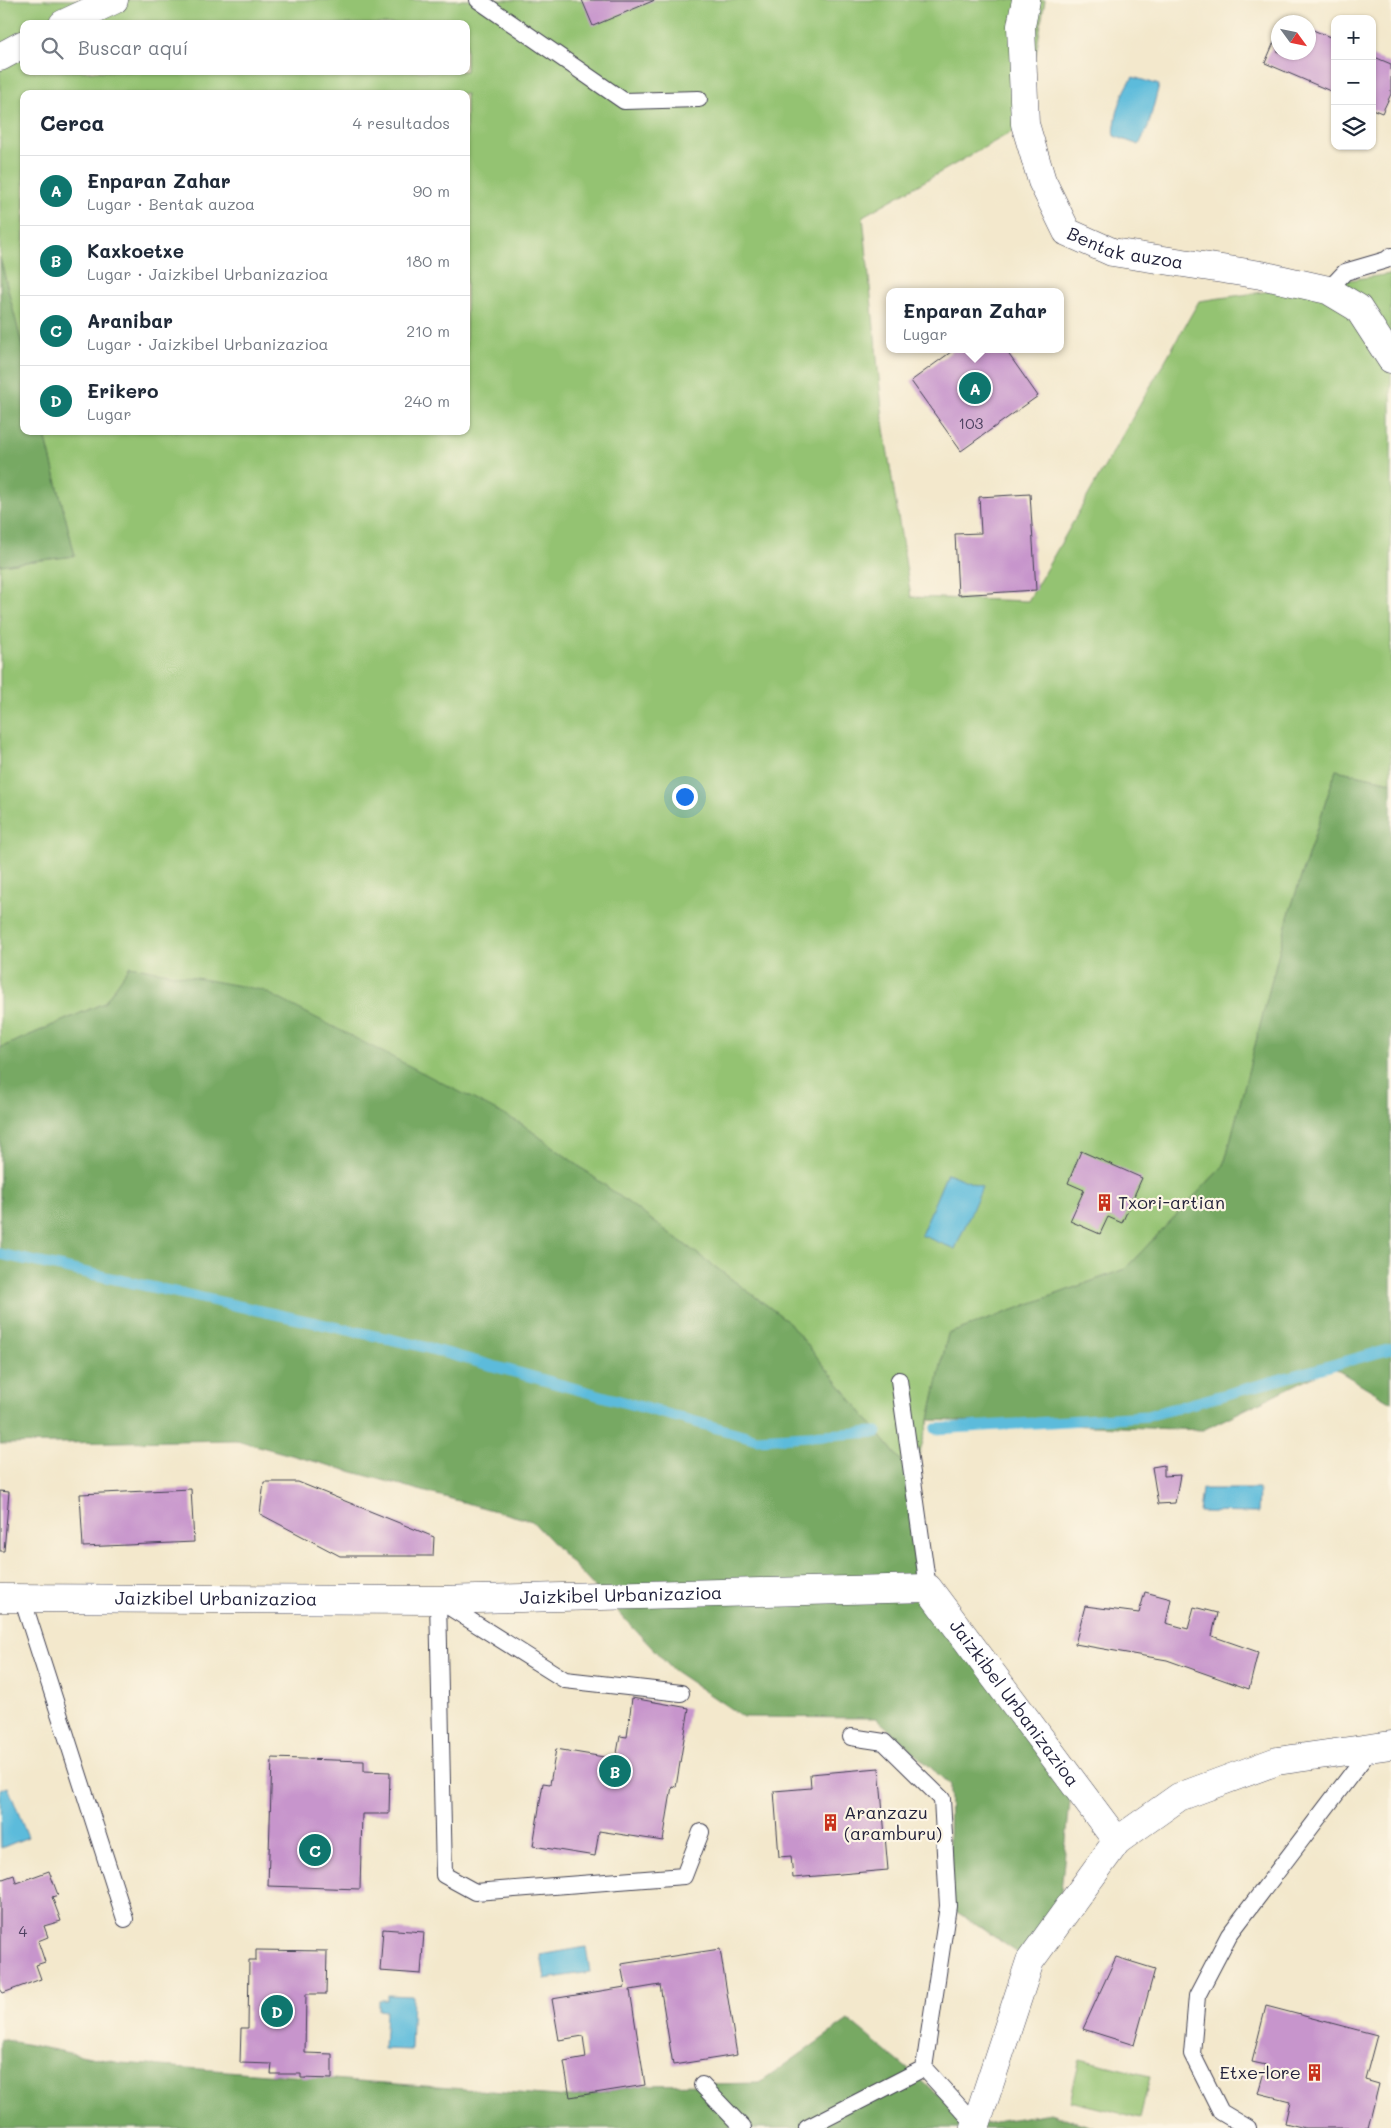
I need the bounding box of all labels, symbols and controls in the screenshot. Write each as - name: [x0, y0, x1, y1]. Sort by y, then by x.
- north arrow: [1271, 15, 1316, 60]
- map controls: [1331, 15, 1376, 150]
- button: +: [1331, 15, 1376, 60]
- search box: [20, 20, 470, 75]
- icon: search: [38, 34, 66, 62]
- text: Buscar aquí: [78, 35, 188, 60]
- button: −: [1331, 60, 1376, 105]
- button: layers: [1331, 105, 1376, 150]
- text: Cerca: [40, 109, 105, 136]
- text: 4 resultados: [353, 112, 450, 133]
- text: Enparan Zahar: [87, 168, 231, 193]
- text: A: [50, 180, 62, 201]
- text: 90 m: [413, 180, 450, 201]
- text: Lugar · Bentak auzoa: [87, 193, 255, 214]
- street label: Bentak auzoa: [1064, 221, 1185, 274]
- text: Kaxkoetxe: [87, 238, 184, 263]
- text: B: [51, 250, 61, 271]
- text: 180 m: [405, 250, 450, 271]
- text: Lugar · Jaizkibel Urbanizazioa: [87, 263, 329, 284]
- popup: [886, 288, 1064, 353]
- text: Enparan Zahar: [903, 298, 1047, 323]
- text: Aranibar: [87, 308, 173, 333]
- text: C: [50, 320, 62, 341]
- text: 210 m: [406, 320, 450, 341]
- text: Lugar: [903, 323, 948, 344]
- text: Lugar · Jaizkibel Urbanizazioa: [87, 333, 329, 354]
- pin: A: [959, 369, 991, 407]
- text: Erikero: [87, 378, 158, 403]
- text: D: [50, 390, 62, 411]
- text: 240 m: [404, 390, 450, 411]
- text: Lugar: [87, 403, 131, 424]
- house number: 103: [959, 413, 984, 433]
- your location: [672, 784, 698, 810]
- place label: Txori-artian: [1118, 1190, 1225, 1214]
- building icon: Txori-artian: [1094, 1193, 1114, 1213]
- street label: Jaizkibel Urbanizazioa: [519, 1580, 722, 1609]
- street label: Jaizkibel Urbanizazioa: [115, 1586, 317, 1610]
- street label: Jaizkibel Urbanizazioa: [945, 1614, 1085, 1791]
- pin: B: [599, 1752, 631, 1790]
- place label: Aranzazu (aramburu): [844, 1800, 942, 1845]
- building icon: Aranzazu (aramburu): [820, 1813, 840, 1833]
- pin: C: [299, 1831, 331, 1869]
- house number: 4: [19, 1921, 28, 1941]
- pin: D: [261, 1992, 293, 2030]
- place label: Etxe-lore: [1219, 2060, 1301, 2084]
- building icon: Etxe-lore: [1305, 2063, 1325, 2083]

